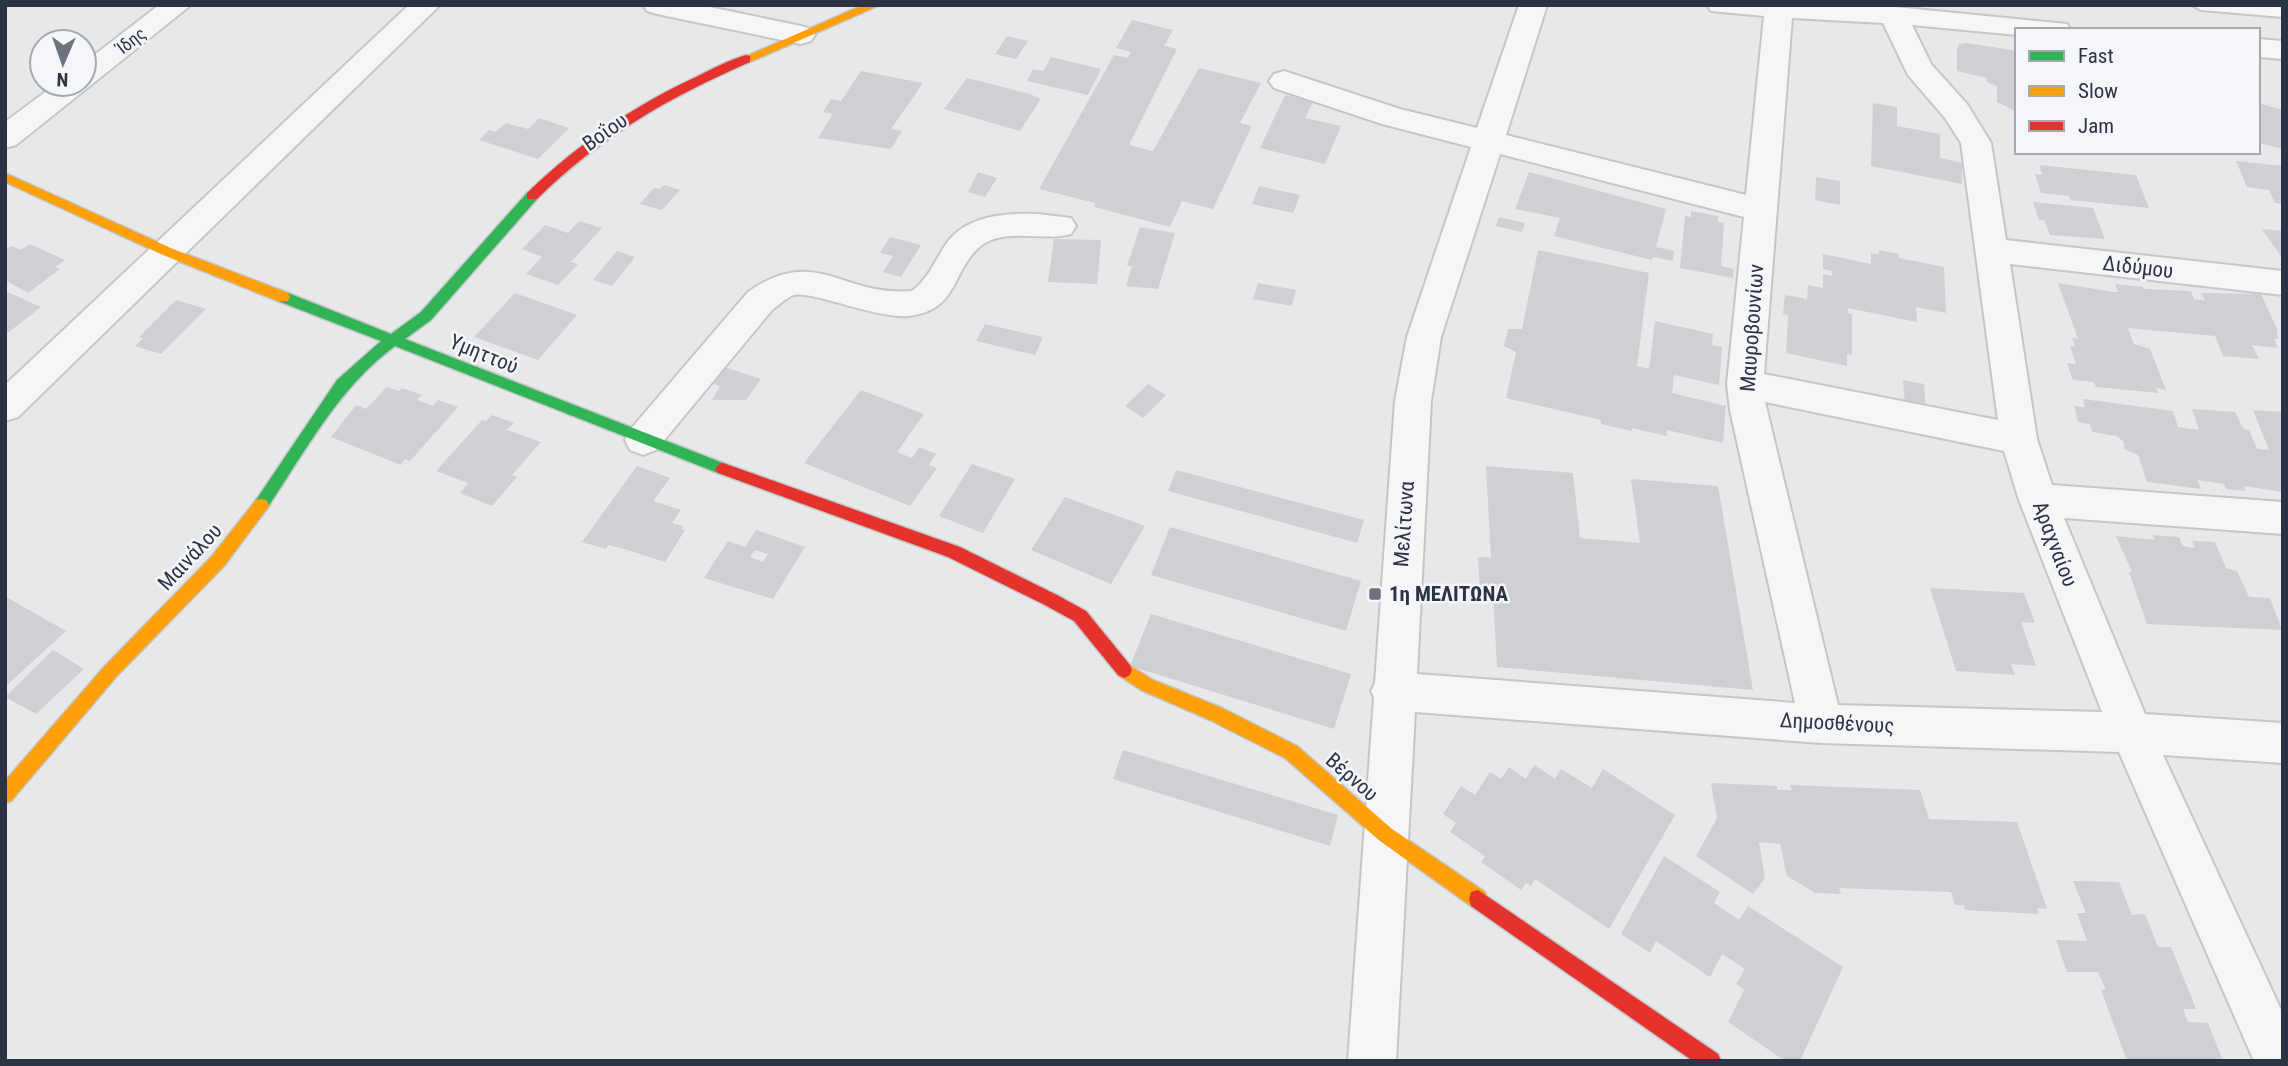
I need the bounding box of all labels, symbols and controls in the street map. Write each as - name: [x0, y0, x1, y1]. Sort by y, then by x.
- street label: Ίδης: [111, 23, 150, 59]
- north arrow: [28, 28, 98, 98]
- legend: [2015, 28, 2260, 154]
- text: Fast: [2078, 44, 2114, 68]
- text: N: [56, 68, 69, 91]
- text: Slow: [2078, 79, 2118, 103]
- street label: Βοΐου: [578, 108, 632, 156]
- text: Jam: [2078, 114, 2114, 138]
- street label: Διδύμου: [2101, 251, 2175, 283]
- street label: Μαυροβουνίων: [1736, 263, 1768, 393]
- street label: Υμηττού: [446, 329, 522, 379]
- street label: Μελίτωνα: [1389, 480, 1419, 568]
- street label: Αραχναίου: [2028, 498, 2082, 590]
- street label: Μαινάλου: [153, 519, 227, 595]
- place label: 1η ΜΕΛΙΤΩΝΑ: [1389, 582, 1508, 606]
- marker: 1η ΜΕΛΙΤΩΝΑ: [1367, 586, 1383, 602]
- street label: Δημοσθένους: [1779, 708, 1895, 738]
- street label: Βέρνου: [1321, 748, 1383, 806]

